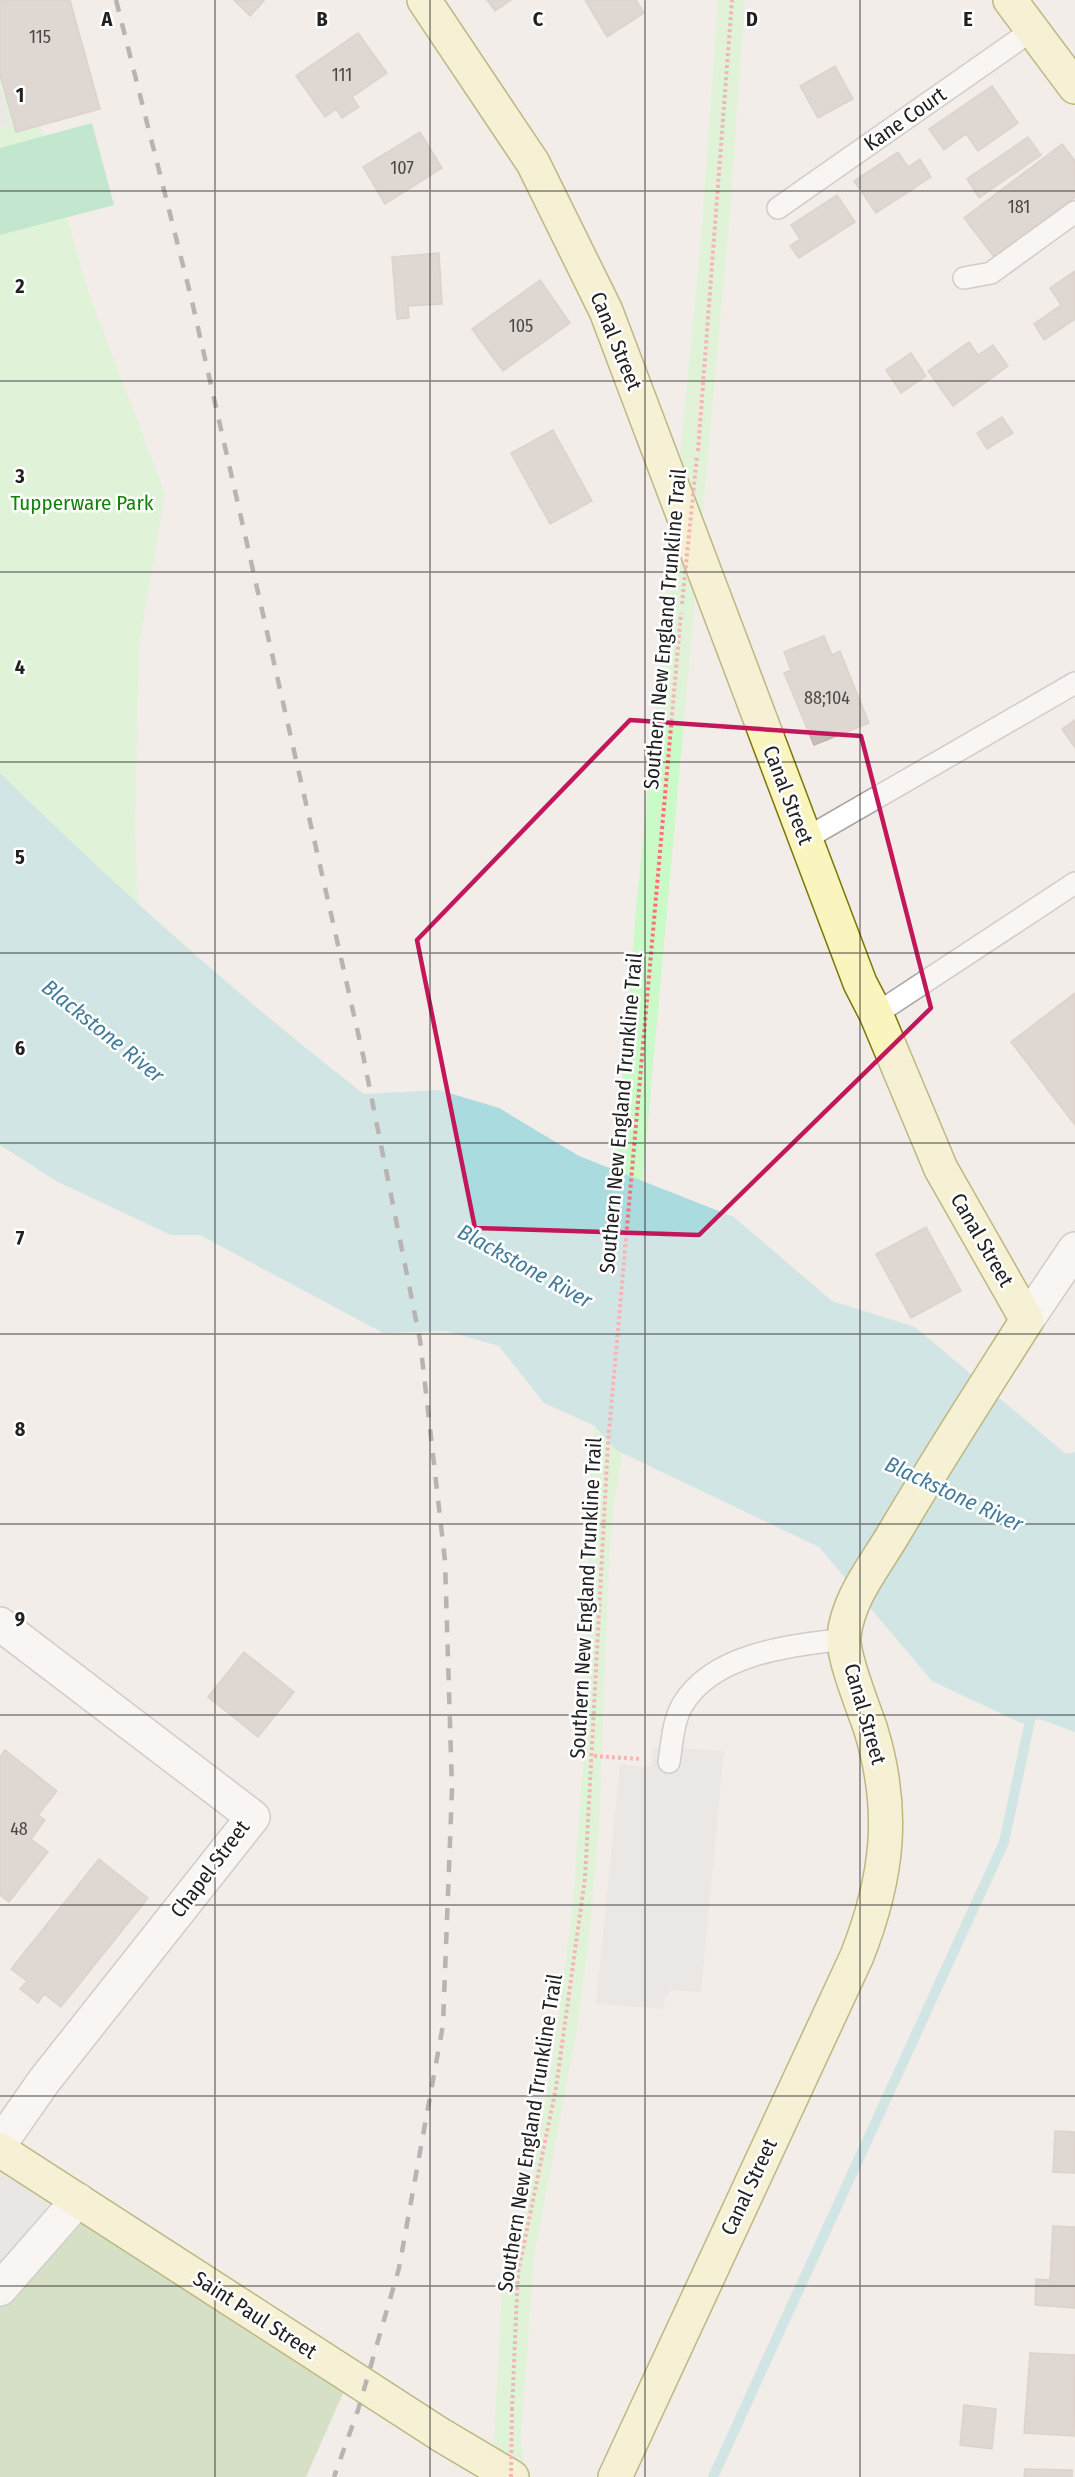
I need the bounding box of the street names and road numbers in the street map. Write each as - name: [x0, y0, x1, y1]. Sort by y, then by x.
- street label: Kane Court: [859, 81, 951, 157]
- street label: Canal Street: [584, 288, 648, 394]
- street label: Southern New England Trunkline Trail: [638, 467, 692, 790]
- street label: Canal Street: [757, 742, 819, 848]
- street label: Southern New England Trunkline Trail: [594, 951, 648, 1274]
- street label: Canal Street: [945, 1188, 1019, 1292]
- street label: Southern New England Trunkline Trail: [565, 1436, 607, 1759]
- street label: Canal Street: [838, 1660, 892, 1768]
- street label: Chapel Street: [165, 1815, 255, 1923]
- street label: Southern New England Trunkline Trail: [492, 1972, 568, 2294]
- street label: Canal Street: [715, 2134, 783, 2240]
- street label: Saint Paul Street: [188, 2265, 322, 2365]

